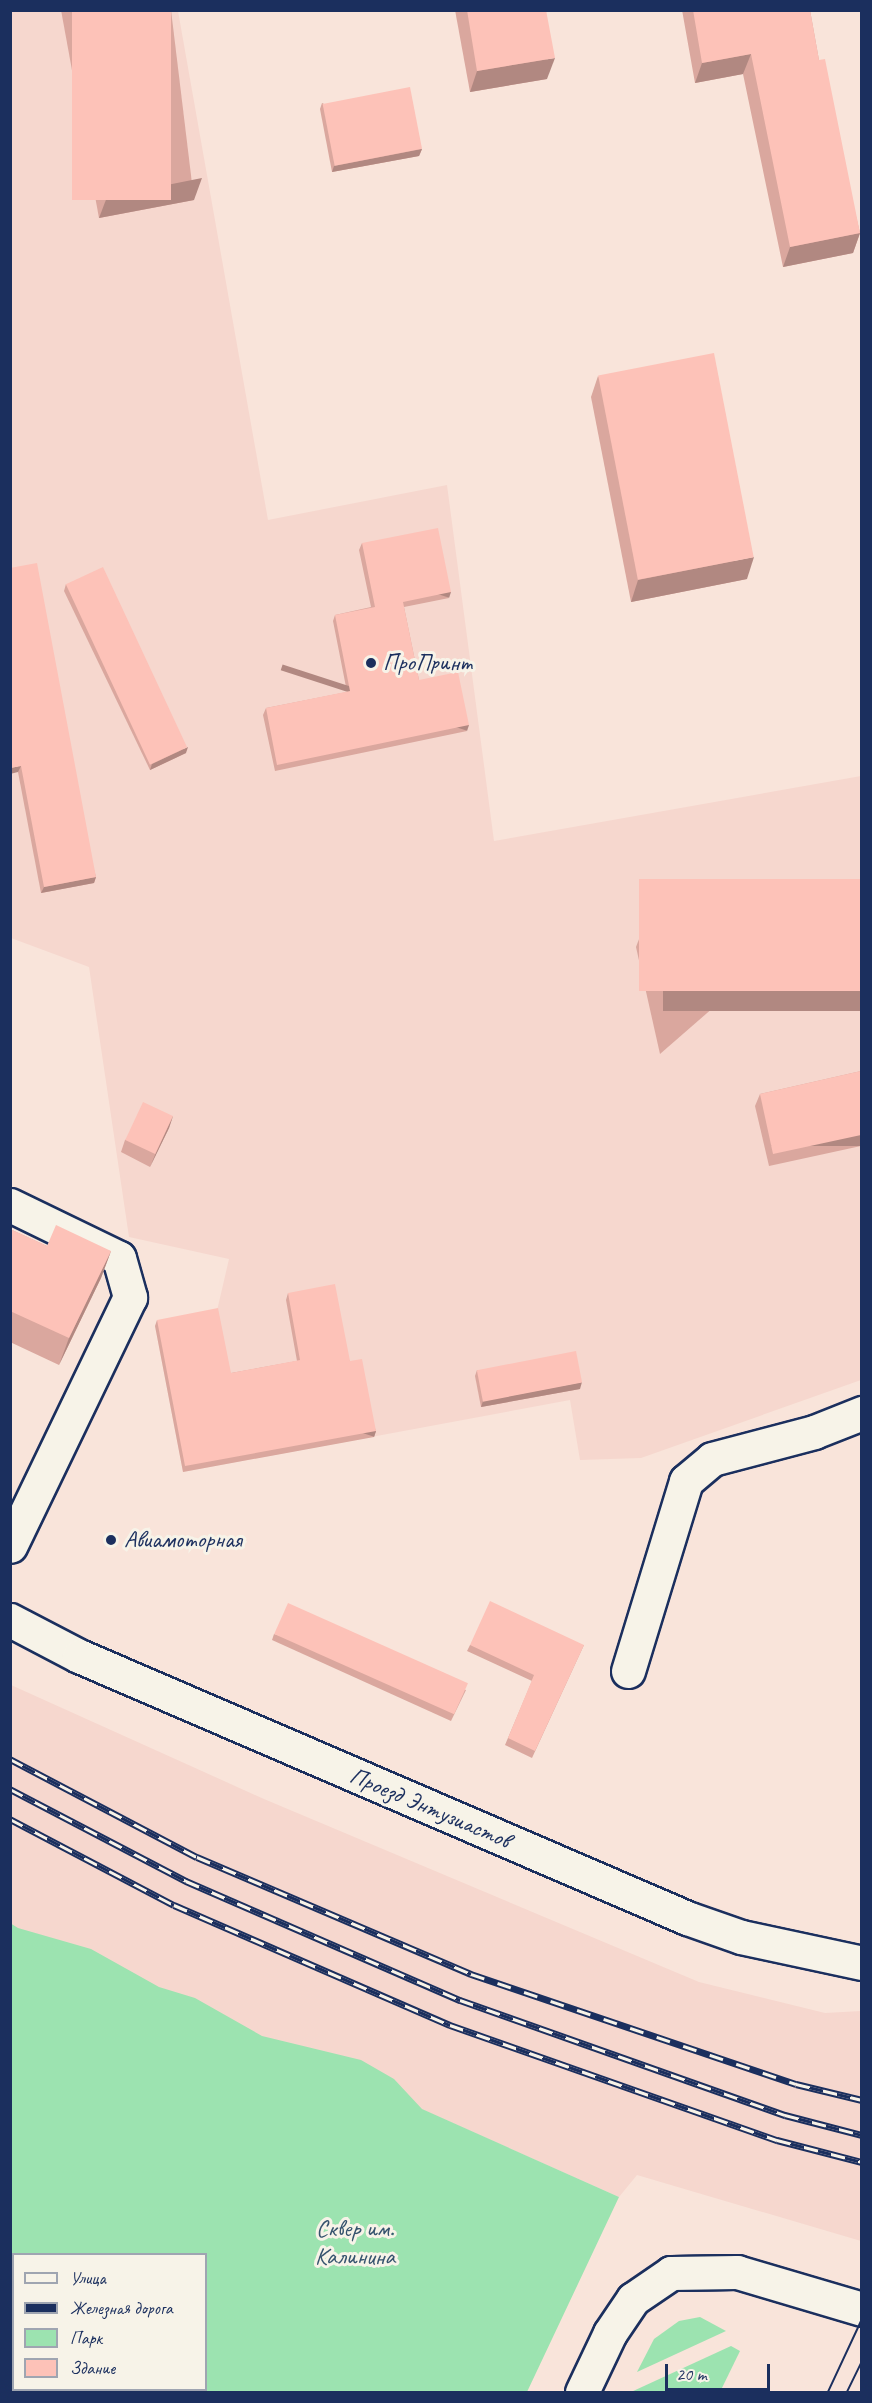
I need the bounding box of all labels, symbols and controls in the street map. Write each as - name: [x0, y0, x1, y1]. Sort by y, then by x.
- place label: ПроПринт: [383, 649, 471, 677]
- marker: ПроПринт: [364, 656, 378, 670]
- place label: Авиамоторная: [124, 1526, 242, 1554]
- marker: Авиамоторная: [102, 1531, 120, 1549]
- street label: Проезд Энтузиастов: [345, 1761, 515, 1855]
- park label: Сквер им. Калинина: [315, 2215, 395, 2271]
- legend: [12, 2253, 207, 2391]
- text: Улица: [70, 2267, 106, 2289]
- text: Железная дорога: [70, 2297, 173, 2319]
- text: Парк: [70, 2327, 102, 2349]
- scale bar: [668, 2352, 773, 2390]
- text: Здание: [70, 2357, 115, 2379]
- text: 20 m: [676, 2363, 707, 2385]

